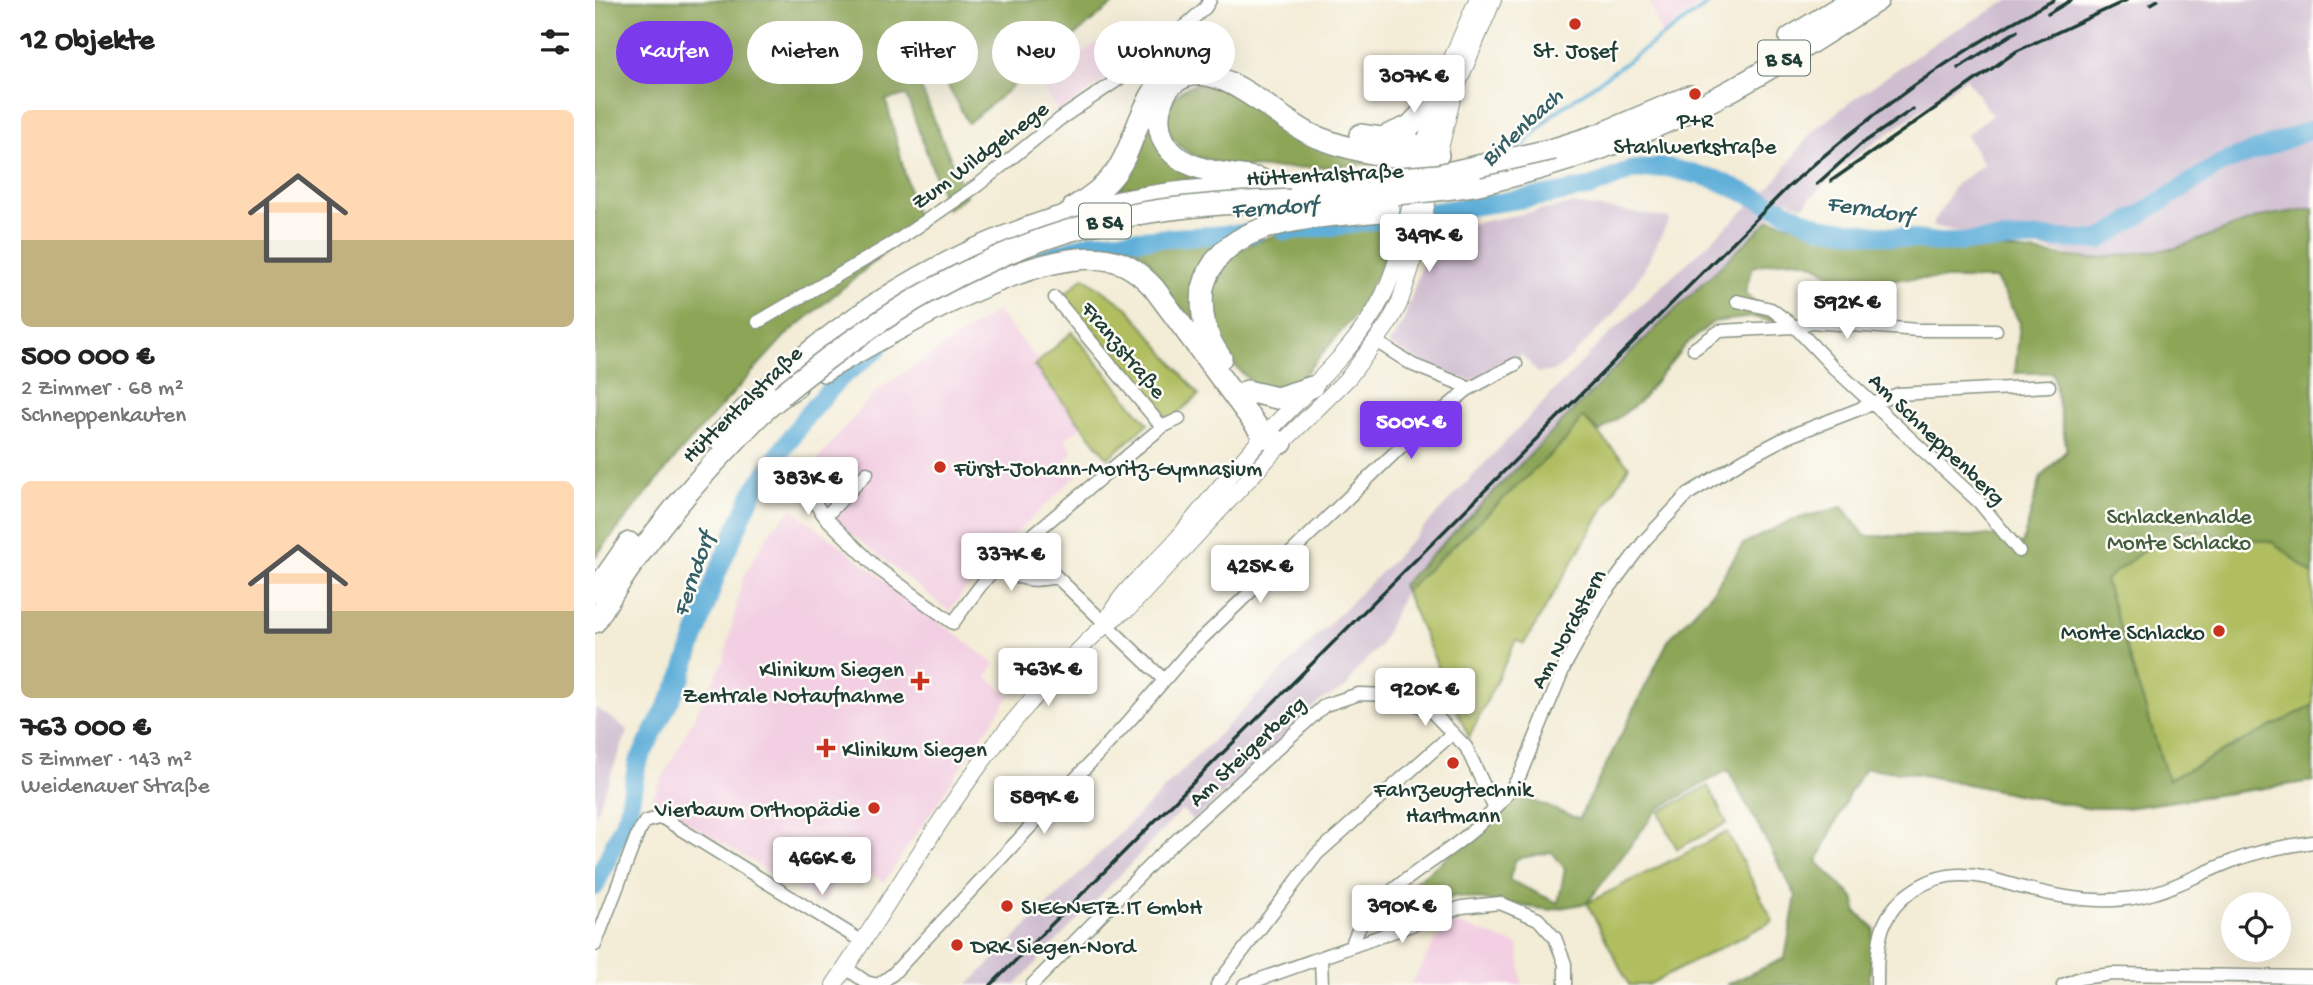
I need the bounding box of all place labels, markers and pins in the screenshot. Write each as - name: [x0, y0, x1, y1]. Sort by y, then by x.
- marker: St. Josef: [1567, 16, 1583, 32]
- place label: St. Josef: [1533, 39, 1619, 66]
- pin: 307K €: [1357, 55, 1471, 115]
- marker: P+R Stahlwerkstraße: [1687, 86, 1703, 102]
- place label: P+R Stahlwerkstraße: [1614, 109, 1778, 162]
- pin: 349K €: [1372, 215, 1486, 274]
- pin: 592K €: [1790, 282, 1904, 341]
- pin: 500K €: [1354, 402, 1468, 461]
- place label: Fürst-Johann-Moritz-Gymnasium: [953, 457, 1262, 484]
- pin: 383K €: [751, 458, 865, 517]
- marker: Fürst-Johann-Moritz-Gymnasium: [932, 459, 948, 475]
- pin: 337K €: [954, 534, 1068, 593]
- pin: 425K €: [1203, 546, 1317, 605]
- place label: Monte Schlacko: [2061, 621, 2205, 648]
- marker: Monte Schlacko: [2211, 623, 2227, 639]
- pin: 763K €: [991, 648, 1105, 708]
- place label: Klinikum Siegen Zentrale Notaufnahme: [682, 658, 905, 711]
- pin: 920K €: [1368, 668, 1482, 728]
- marker: Klinikum Siegen Zentrale Notaufnahme: [910, 671, 930, 691]
- marker: Klinikum Siegen: [816, 738, 836, 758]
- place label: Klinikum Siegen: [842, 738, 987, 765]
- marker: Fahrzeugtechnik Hartmann: [1445, 755, 1461, 771]
- pin: 589K €: [987, 776, 1101, 836]
- place label: Fahrzeugtechnik Hartmann: [1373, 778, 1535, 831]
- place label: Vierbaum Orthopädie: [654, 798, 861, 825]
- marker: Vierbaum Orthopädie: [866, 800, 882, 816]
- pin: 466K €: [765, 838, 879, 897]
- pin: 390K €: [1345, 886, 1459, 945]
- place label: SIEGNETZ.IT GmbH: [1021, 896, 1203, 923]
- marker: SIEGNETZ.IT GmbH: [999, 898, 1015, 914]
- place label: DRK Siegen-Nord: [969, 935, 1137, 962]
- marker: DRK Siegen-Nord: [949, 937, 965, 953]

